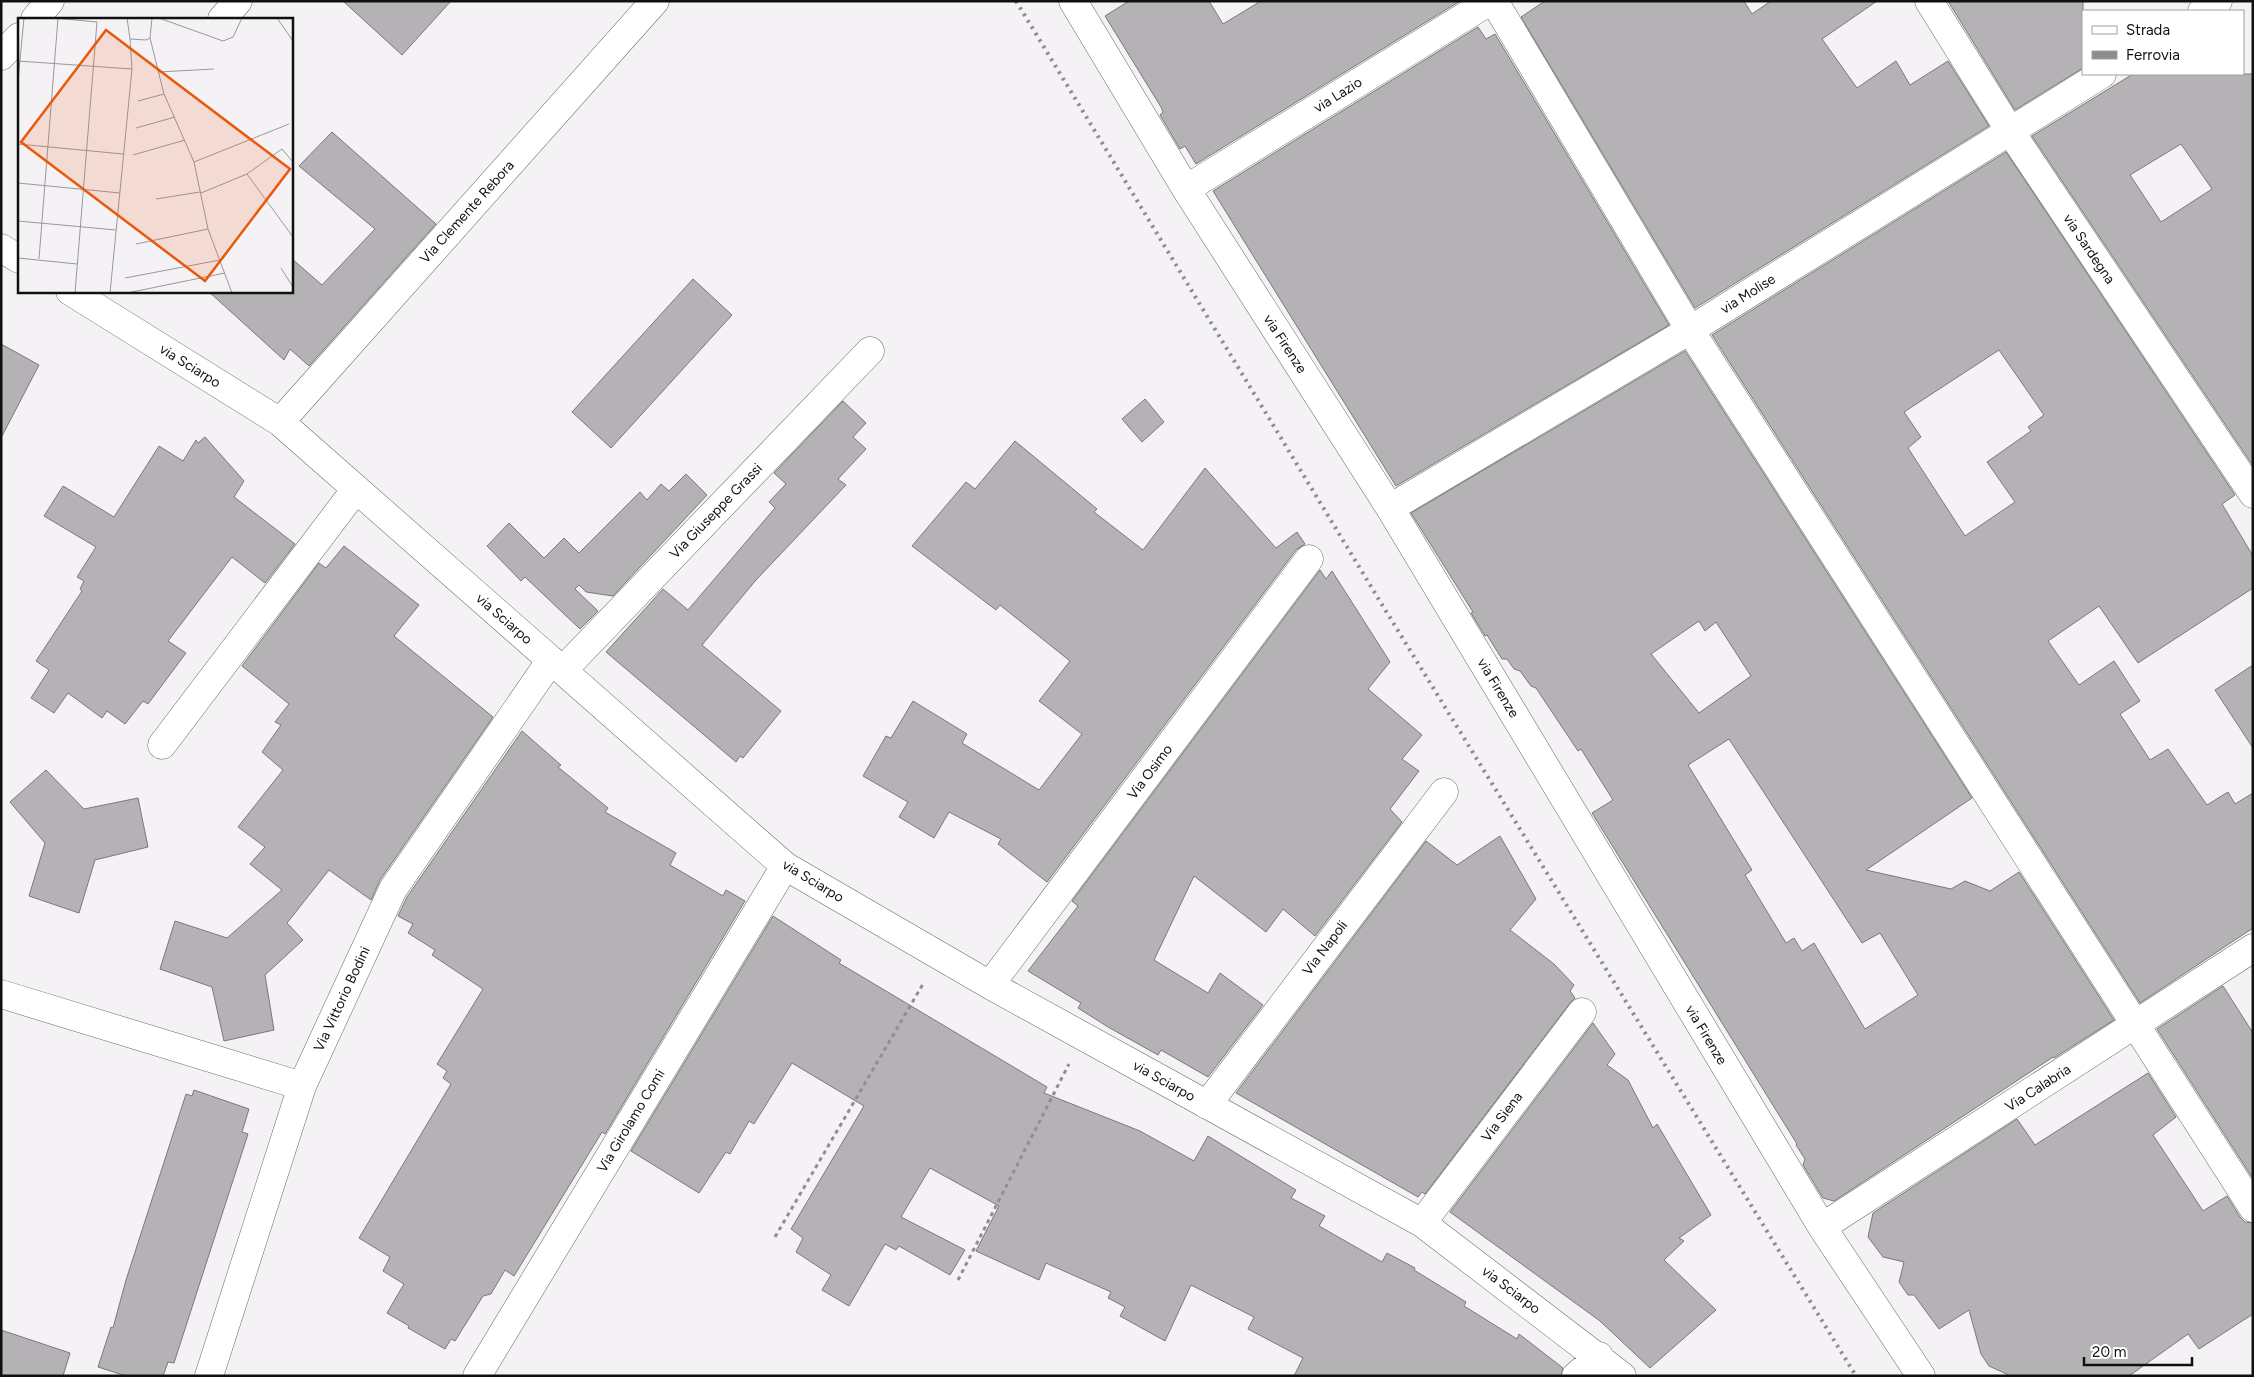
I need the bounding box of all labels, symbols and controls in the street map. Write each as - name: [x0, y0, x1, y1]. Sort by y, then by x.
- legend: [2082, 10, 2244, 75]
- inset map: [18, 18, 292, 292]
- text: Strada: [2126, 21, 2170, 39]
- text: Ferrovia: [2126, 46, 2180, 64]
- street label: via Lazio: [1311, 74, 1365, 116]
- street label: Via Clemente Rebora: [416, 157, 518, 267]
- street label: via Sardegna: [2059, 211, 2119, 287]
- street label: via Molise: [1717, 270, 1779, 318]
- street label: via Firenze: [1260, 311, 1310, 377]
- street label: via Sciarpo: [156, 341, 224, 391]
- street label: Via Giuseppe Grassi: [666, 460, 766, 562]
- street label: via Sciarpo: [472, 590, 536, 648]
- street label: via Firenze: [1474, 655, 1523, 721]
- street label: Via Osimo: [1124, 741, 1176, 803]
- street label: via Sciarpo: [779, 856, 847, 906]
- street label: Via Napoli: [1299, 917, 1351, 979]
- street label: Via Vittorio Bodini: [310, 944, 374, 1054]
- street label: via Firenze: [1682, 1002, 1731, 1068]
- street label: via Sciarpo: [1130, 1057, 1198, 1105]
- street label: Via Calabria: [2002, 1061, 2074, 1115]
- street label: Via Girolamo Comi: [593, 1066, 669, 1176]
- street label: Via Siena: [1478, 1089, 1526, 1145]
- street label: via Sciarpo: [1478, 1263, 1544, 1317]
- scale bar: [2084, 1334, 2192, 1366]
- text: 20 m: [2092, 1343, 2126, 1361]

